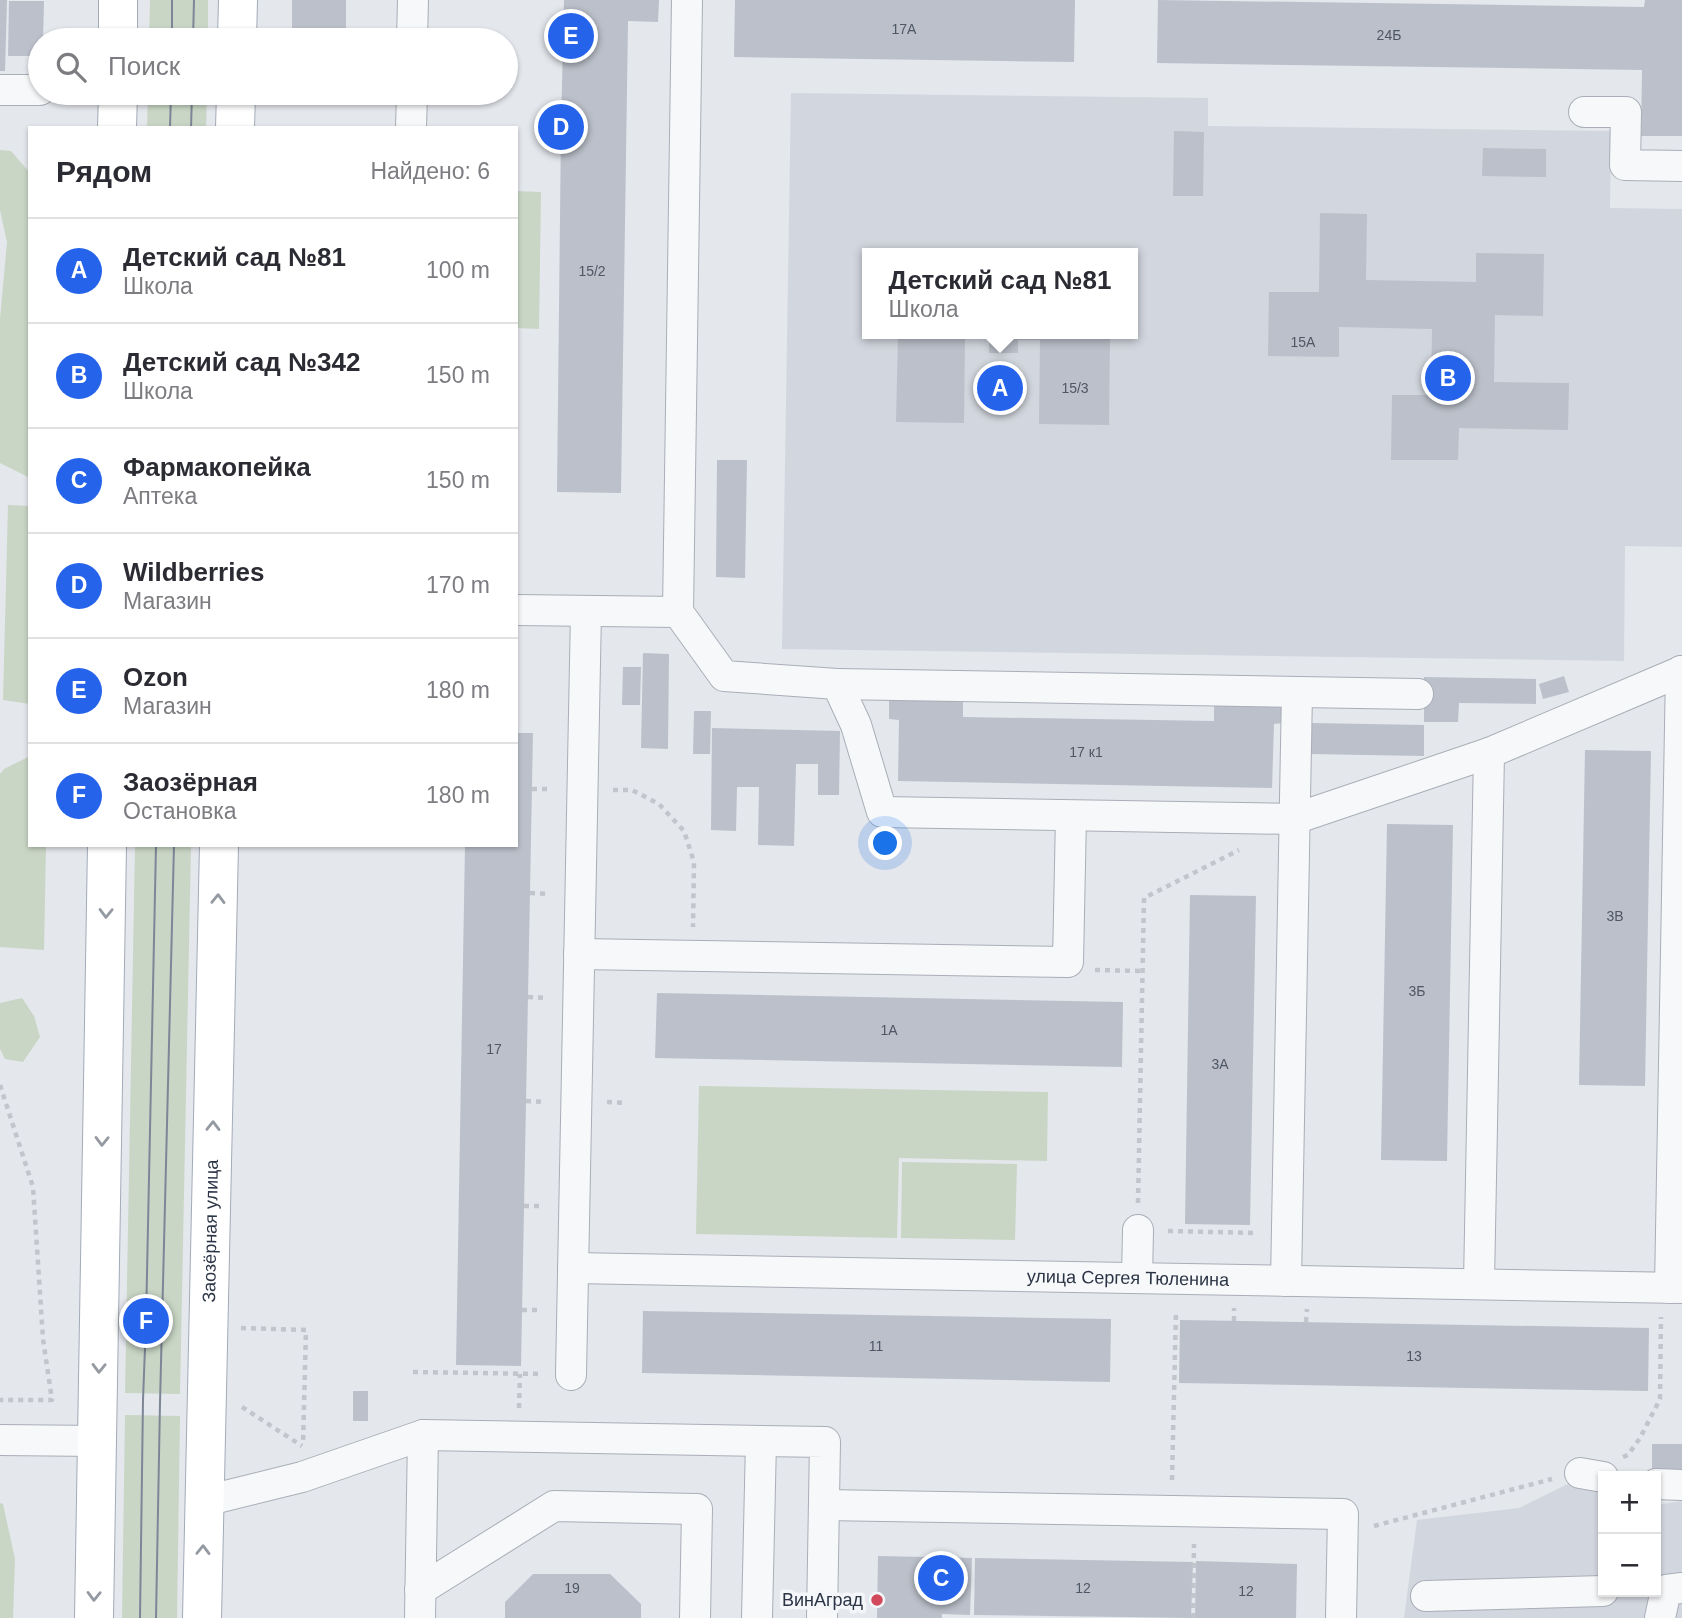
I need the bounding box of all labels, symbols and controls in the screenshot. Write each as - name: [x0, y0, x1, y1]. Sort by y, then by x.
- pin: E: [548, 10, 594, 62]
- house number: 17А: [892, 21, 917, 37]
- house number: 24Б: [1377, 27, 1401, 43]
- search box: [28, 28, 518, 105]
- icon: search: [52, 48, 90, 86]
- text: Поиск: [108, 51, 180, 81]
- pin: D: [538, 101, 584, 153]
- text: Рядом: [56, 155, 152, 188]
- text: Найдено: 6: [370, 158, 490, 184]
- text: Детский сад №81: [123, 242, 346, 272]
- popup: [862, 248, 1138, 339]
- text: A: [71, 257, 87, 283]
- text: 100 m: [426, 257, 490, 283]
- house number: 15/2: [578, 263, 606, 279]
- text: Детский сад №81: [889, 265, 1111, 295]
- text: Школа: [123, 273, 193, 299]
- text: Школа: [889, 296, 958, 322]
- house number: 15А: [1291, 334, 1316, 350]
- text: Детский сад №342: [123, 347, 360, 377]
- pin: B: [1425, 352, 1471, 404]
- text: B: [71, 362, 87, 388]
- text: 150 m: [426, 362, 490, 388]
- pin: A: [977, 362, 1023, 414]
- text: Школа: [123, 378, 193, 404]
- house number: 15/3: [1061, 380, 1089, 396]
- text: Фармакопейка: [123, 452, 311, 482]
- text: C: [71, 467, 87, 493]
- text: 150 m: [426, 467, 490, 493]
- text: Аптека: [123, 483, 197, 509]
- text: Wildberries: [123, 557, 264, 587]
- text: D: [71, 572, 87, 598]
- text: 170 m: [426, 572, 490, 598]
- text: Магазин: [123, 588, 212, 614]
- text: Ozon: [123, 662, 188, 692]
- text: E: [71, 677, 87, 703]
- text: 180 m: [426, 677, 490, 703]
- text: Магазин: [123, 693, 212, 719]
- house number: 17 к1: [1069, 744, 1103, 760]
- text: Заозёрная: [123, 767, 258, 797]
- text: F: [72, 782, 86, 808]
- text: 180 m: [426, 782, 490, 808]
- text: Остановка: [123, 798, 237, 824]
- your location: [868, 826, 902, 860]
- one-way arrow: [210, 893, 225, 904]
- house number: 3В: [1606, 908, 1624, 924]
- one-way arrow: [98, 909, 114, 919]
- house number: 3Б: [1409, 983, 1425, 999]
- house number: 1А: [880, 1022, 898, 1038]
- house number: 17: [486, 1041, 502, 1057]
- house number: 3А: [1211, 1056, 1229, 1072]
- one-way arrow: [205, 1121, 220, 1132]
- one-way arrow: [95, 1136, 110, 1147]
- street label: Заозёрная улица: [199, 1158, 222, 1303]
- street label: улица Сергея Тюленина: [1027, 1266, 1230, 1290]
- pin: F: [123, 1295, 169, 1347]
- house number: 11: [869, 1338, 883, 1354]
- house number: 13: [1406, 1348, 1422, 1364]
- one-way arrow: [91, 1364, 107, 1374]
- map controls: [1598, 1471, 1661, 1597]
- button: +: [1598, 1471, 1661, 1534]
- button: −: [1598, 1534, 1661, 1597]
- one-way arrow: [196, 1544, 211, 1555]
- pin: C: [918, 1552, 964, 1604]
- house number: 19: [564, 1580, 580, 1596]
- house number: 12: [1075, 1580, 1091, 1596]
- house number: 12: [1238, 1583, 1254, 1599]
- place label: ВинАград: [782, 1590, 863, 1610]
- one-way arrow: [87, 1591, 102, 1602]
- marker: ВинАград: [869, 1592, 885, 1608]

